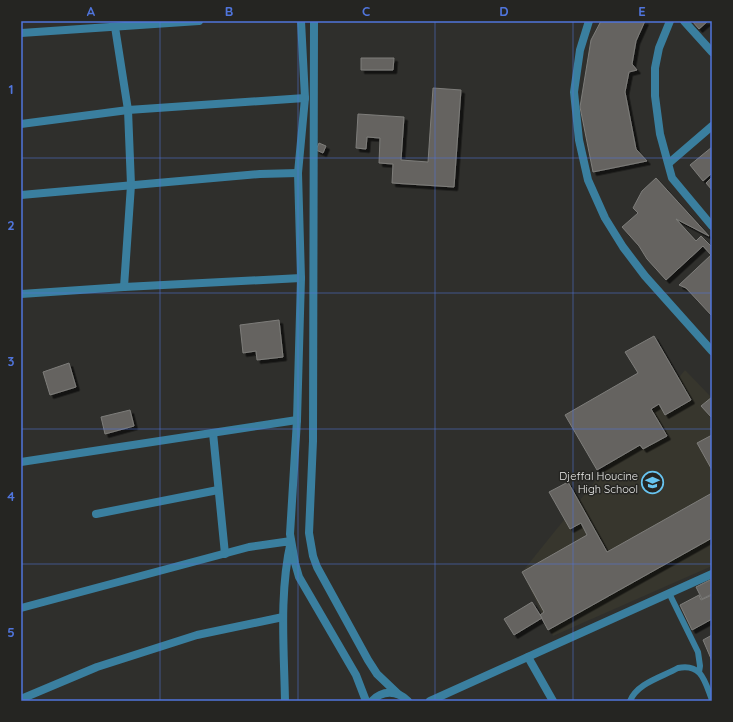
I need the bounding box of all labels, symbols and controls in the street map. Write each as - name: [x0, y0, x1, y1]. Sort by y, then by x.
- text: A: [87, 3, 96, 19]
- text: B: [225, 3, 233, 19]
- text: C: [362, 3, 370, 19]
- text: D: [499, 3, 509, 19]
- text: E: [638, 3, 646, 19]
- text: 1: [8, 81, 14, 97]
- text: 2: [7, 217, 15, 233]
- text: 3: [8, 353, 15, 369]
- place label: Djeffal Houcine High School: [559, 469, 638, 496]
- school or university icon: Djeffal Houcine High School: [640, 469, 666, 495]
- text: 4: [7, 488, 15, 504]
- text: 5: [7, 624, 15, 640]

